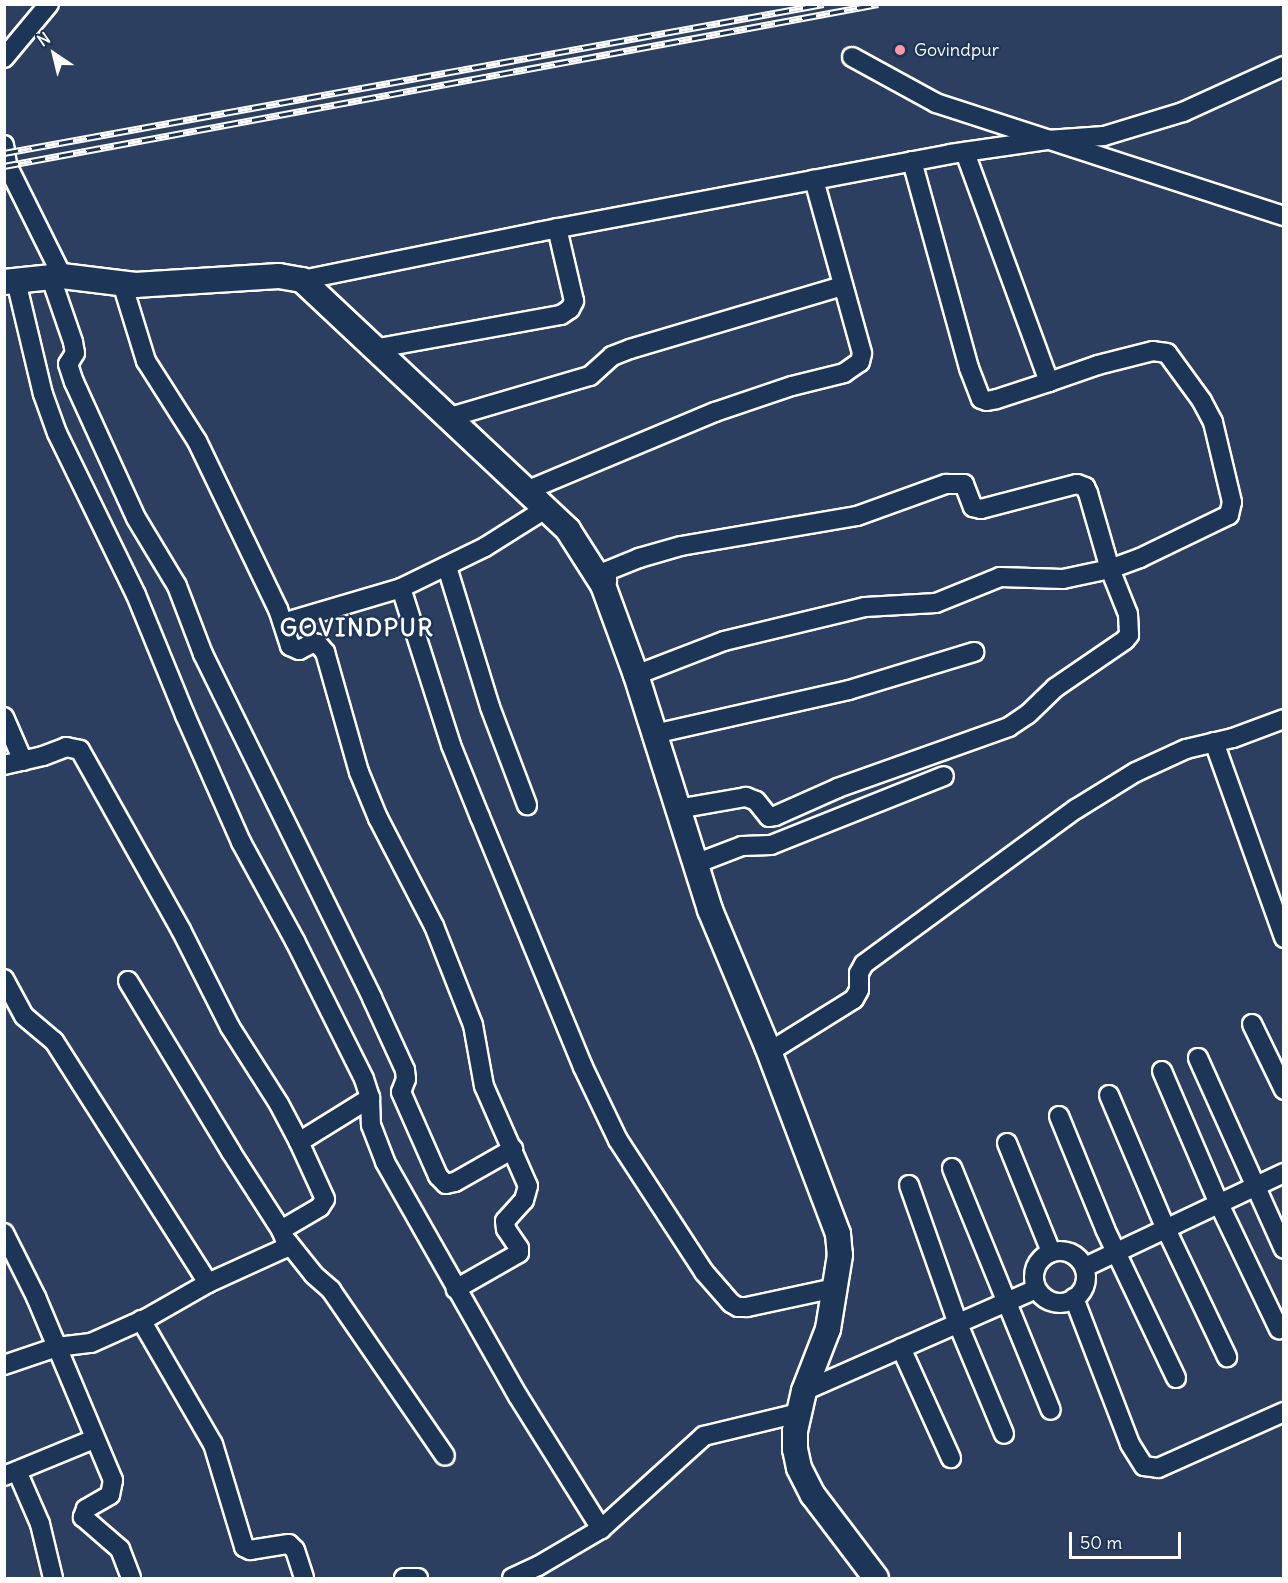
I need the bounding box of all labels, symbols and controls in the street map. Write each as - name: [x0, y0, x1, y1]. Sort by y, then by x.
- north arrow: [24, 24, 84, 84]
- text: N: [33, 28, 54, 51]
- place label: Govindpur: [914, 39, 999, 61]
- marker: Govindpur: [891, 41, 909, 59]
- district label: GOVINDPUR: [280, 614, 434, 642]
- scale bar: [1072, 1520, 1184, 1558]
- text: 50 m: [1080, 1531, 1122, 1554]

